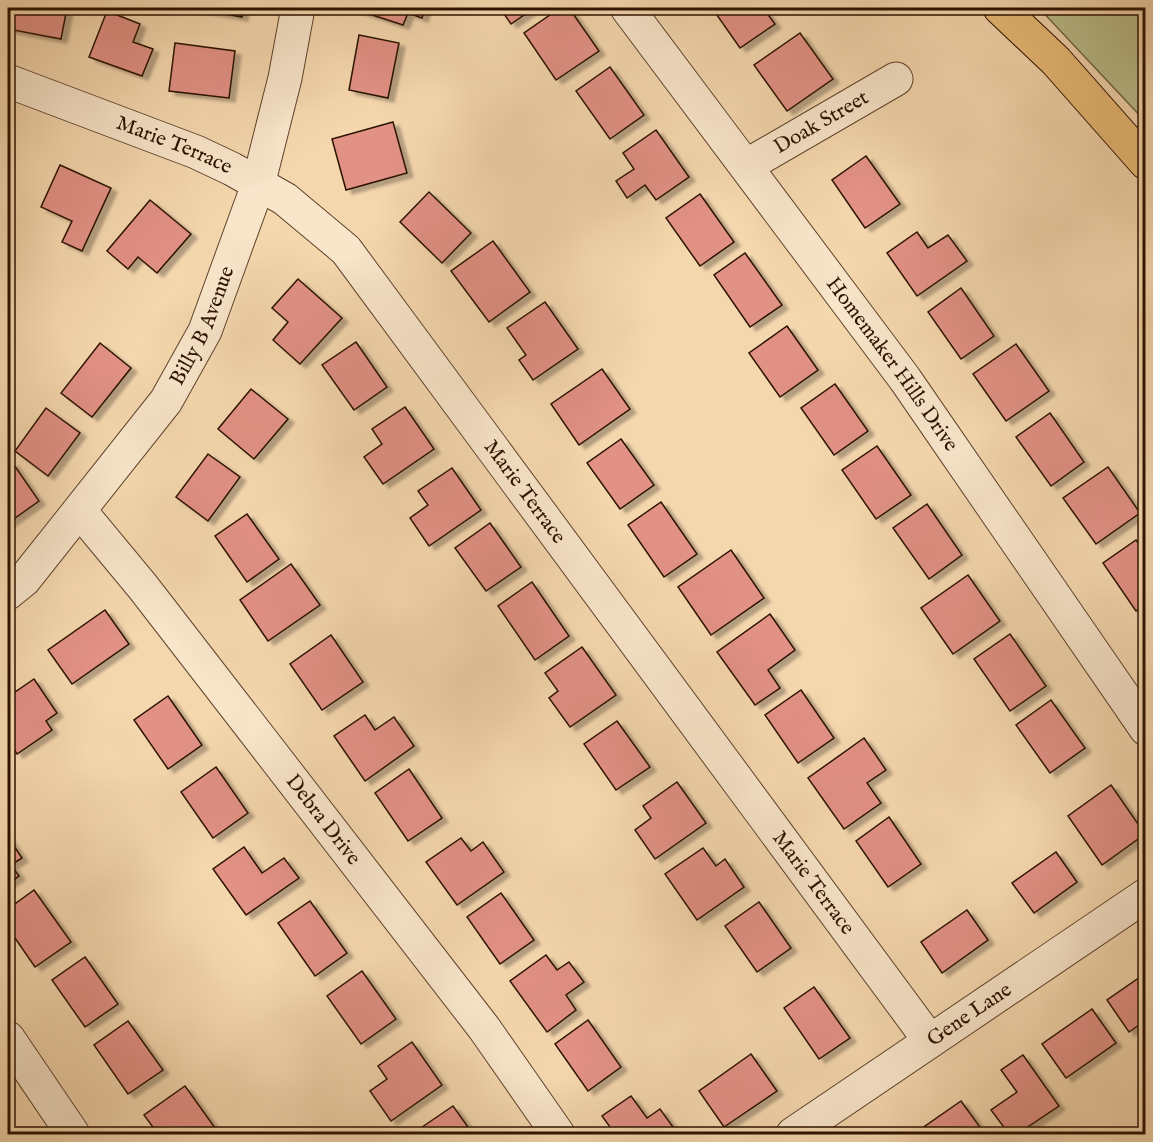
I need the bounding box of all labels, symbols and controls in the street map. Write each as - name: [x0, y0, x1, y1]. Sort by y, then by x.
- street label: Doak Street: [769, 84, 874, 160]
- street label: Marie Terrace: [112, 110, 237, 181]
- street label: Billy B Avenue: [164, 262, 241, 390]
- street label: Homemaker Hills Drive: [820, 271, 965, 457]
- street label: Marie Terrace: [477, 435, 572, 550]
- street label: Debra Drive: [279, 769, 367, 871]
- street label: Marie Terrace: [766, 826, 861, 941]
- street label: Gene Lane: [922, 976, 1017, 1053]

